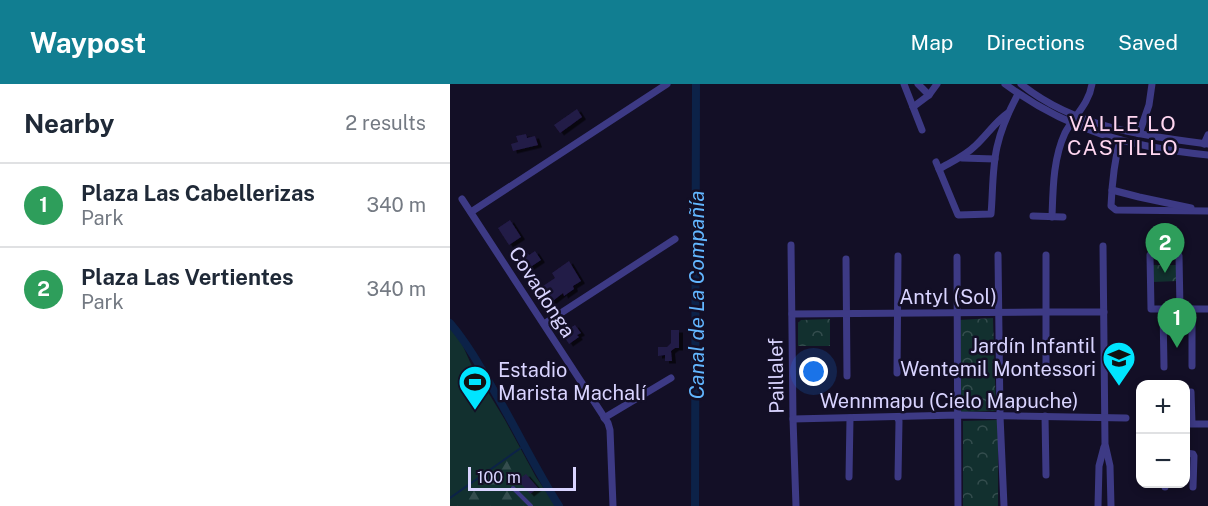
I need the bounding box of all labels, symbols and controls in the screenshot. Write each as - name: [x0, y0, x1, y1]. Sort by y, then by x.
- text: Waypost: [30, 26, 146, 59]
- text: Map: [911, 30, 953, 55]
- text: Directions: [986, 30, 1085, 55]
- text: Saved: [1118, 30, 1178, 55]
- text: Nearby: [24, 108, 114, 139]
- text: 2 results: [345, 111, 426, 135]
- district label: VALLE LO CASTILLO: [1067, 111, 1179, 160]
- text: Plaza Las Cabellerizas: [81, 180, 315, 206]
- water label: Canal de La Compañía: [684, 191, 709, 400]
- text: 1: [39, 193, 48, 217]
- text: 340 m: [366, 193, 426, 217]
- text: Park: [81, 206, 124, 230]
- pin: 2: [1146, 224, 1184, 273]
- street label: Covadonga: [504, 242, 580, 342]
- text: Plaza Las Vertientes: [81, 264, 294, 290]
- text: 2: [37, 277, 50, 301]
- text: 340 m: [366, 277, 426, 301]
- street label: Antyl (Sol): [899, 285, 997, 309]
- text: Park: [81, 290, 124, 314]
- pin: 1: [1158, 298, 1196, 348]
- place label: Jardín Infantil Wentemil Montessori: [900, 334, 1096, 381]
- street label: Paillalef: [763, 338, 789, 414]
- school or university icon: Jardín Infantil Wentemil Montessori: [1101, 340, 1137, 387]
- your location: [799, 357, 828, 386]
- place label: Estadio Marista Machalí: [498, 358, 647, 405]
- sports icon: Estadio Marista Machalí: [457, 364, 493, 411]
- map controls: [1136, 380, 1190, 488]
- button: +: [1136, 380, 1190, 434]
- street label: Wennmapu (Cielo Mapuche): [820, 389, 1078, 413]
- button: −: [1136, 434, 1190, 488]
- scale bar: [468, 464, 576, 492]
- text: 100 m: [477, 468, 521, 487]

